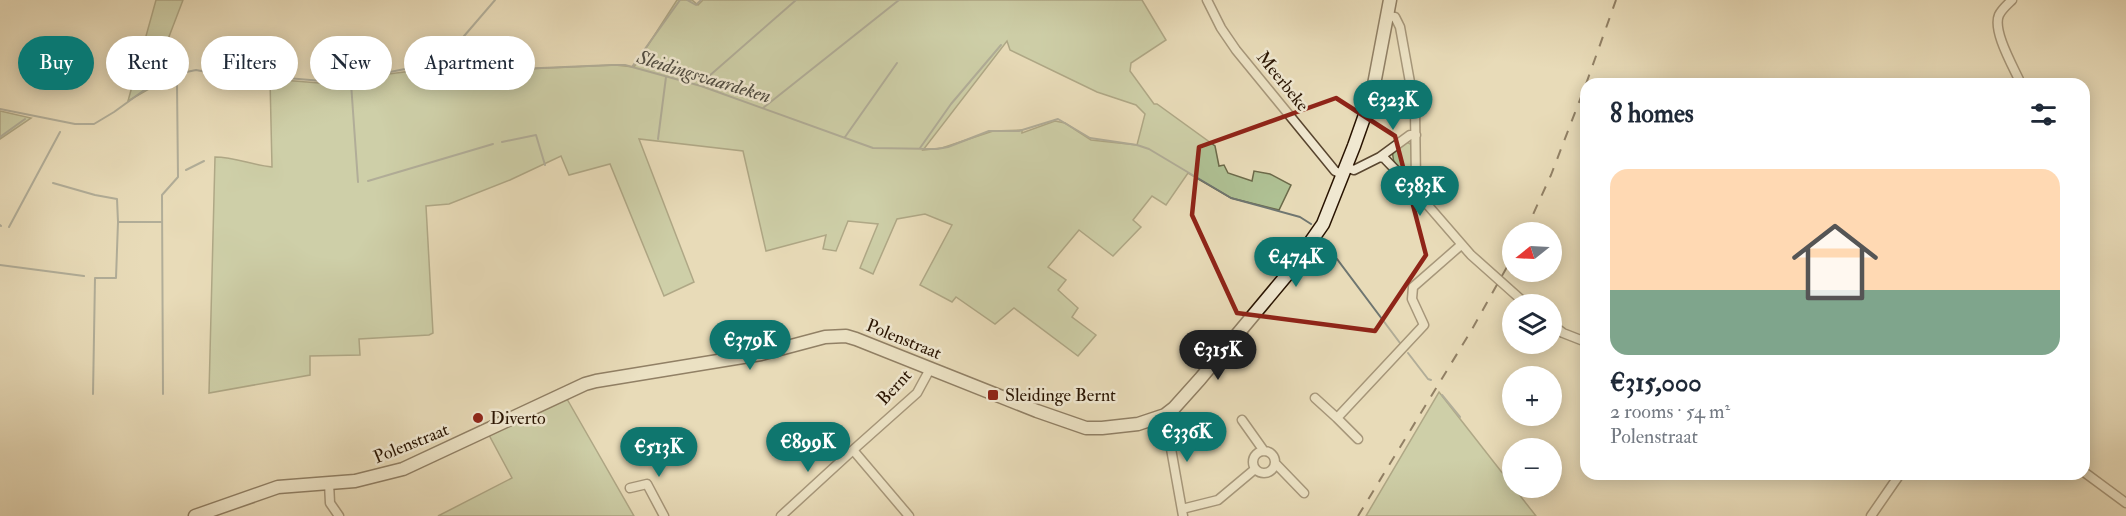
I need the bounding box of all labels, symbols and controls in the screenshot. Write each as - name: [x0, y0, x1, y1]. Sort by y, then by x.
- chip: Buy: [18, 36, 94, 90]
- chip: Rent: [106, 36, 189, 90]
- chip: Filters: [201, 36, 298, 90]
- chip: New: [310, 36, 392, 90]
- chip: Apartment: [404, 36, 535, 90]
- water label: Sleidingsvaardeken: [633, 44, 774, 109]
- street label: Meerbeke: [1251, 46, 1314, 117]
- pin: €323K: [1351, 80, 1435, 131]
- text: €323K: [1367, 87, 1419, 112]
- text: 8 homes: [1610, 98, 1694, 130]
- icon: filters: [2027, 98, 2060, 131]
- pin: €383K: [1378, 166, 1462, 217]
- text: €383K: [1395, 173, 1445, 198]
- icon: home: [1781, 208, 1889, 316]
- north arrow: [1502, 222, 1562, 282]
- map controls: [1502, 222, 1562, 498]
- pin: €474K: [1254, 237, 1338, 288]
- text: €474K: [1268, 244, 1324, 269]
- button: layers: [1502, 294, 1562, 354]
- street label: Polenstraat: [863, 314, 945, 365]
- pin: €379K: [708, 320, 792, 371]
- text: €379K: [724, 327, 776, 352]
- pin: €315K: [1176, 330, 1260, 381]
- text: €315K: [1193, 337, 1243, 362]
- street label: Bernt: [872, 364, 917, 410]
- button: +: [1502, 366, 1562, 426]
- text: €315,000: [1610, 367, 1702, 399]
- place label: Sleidinge Bernt: [1005, 384, 1116, 407]
- marker: Sleidinge Bernt: [986, 388, 1000, 402]
- text: 2 rooms · 54 m²: [1610, 399, 1730, 424]
- place label: Diverto: [490, 407, 546, 430]
- marker: Diverto: [471, 411, 485, 425]
- pin: €336K: [1145, 412, 1229, 463]
- street label: Polenstraat: [370, 418, 452, 469]
- text: €336K: [1161, 419, 1213, 444]
- pin: €899K: [766, 422, 850, 473]
- text: Polenstraat: [1610, 424, 1698, 449]
- pin: €513K: [617, 427, 701, 478]
- text: €899K: [780, 429, 836, 454]
- text: €513K: [634, 434, 684, 459]
- button: −: [1502, 438, 1562, 498]

